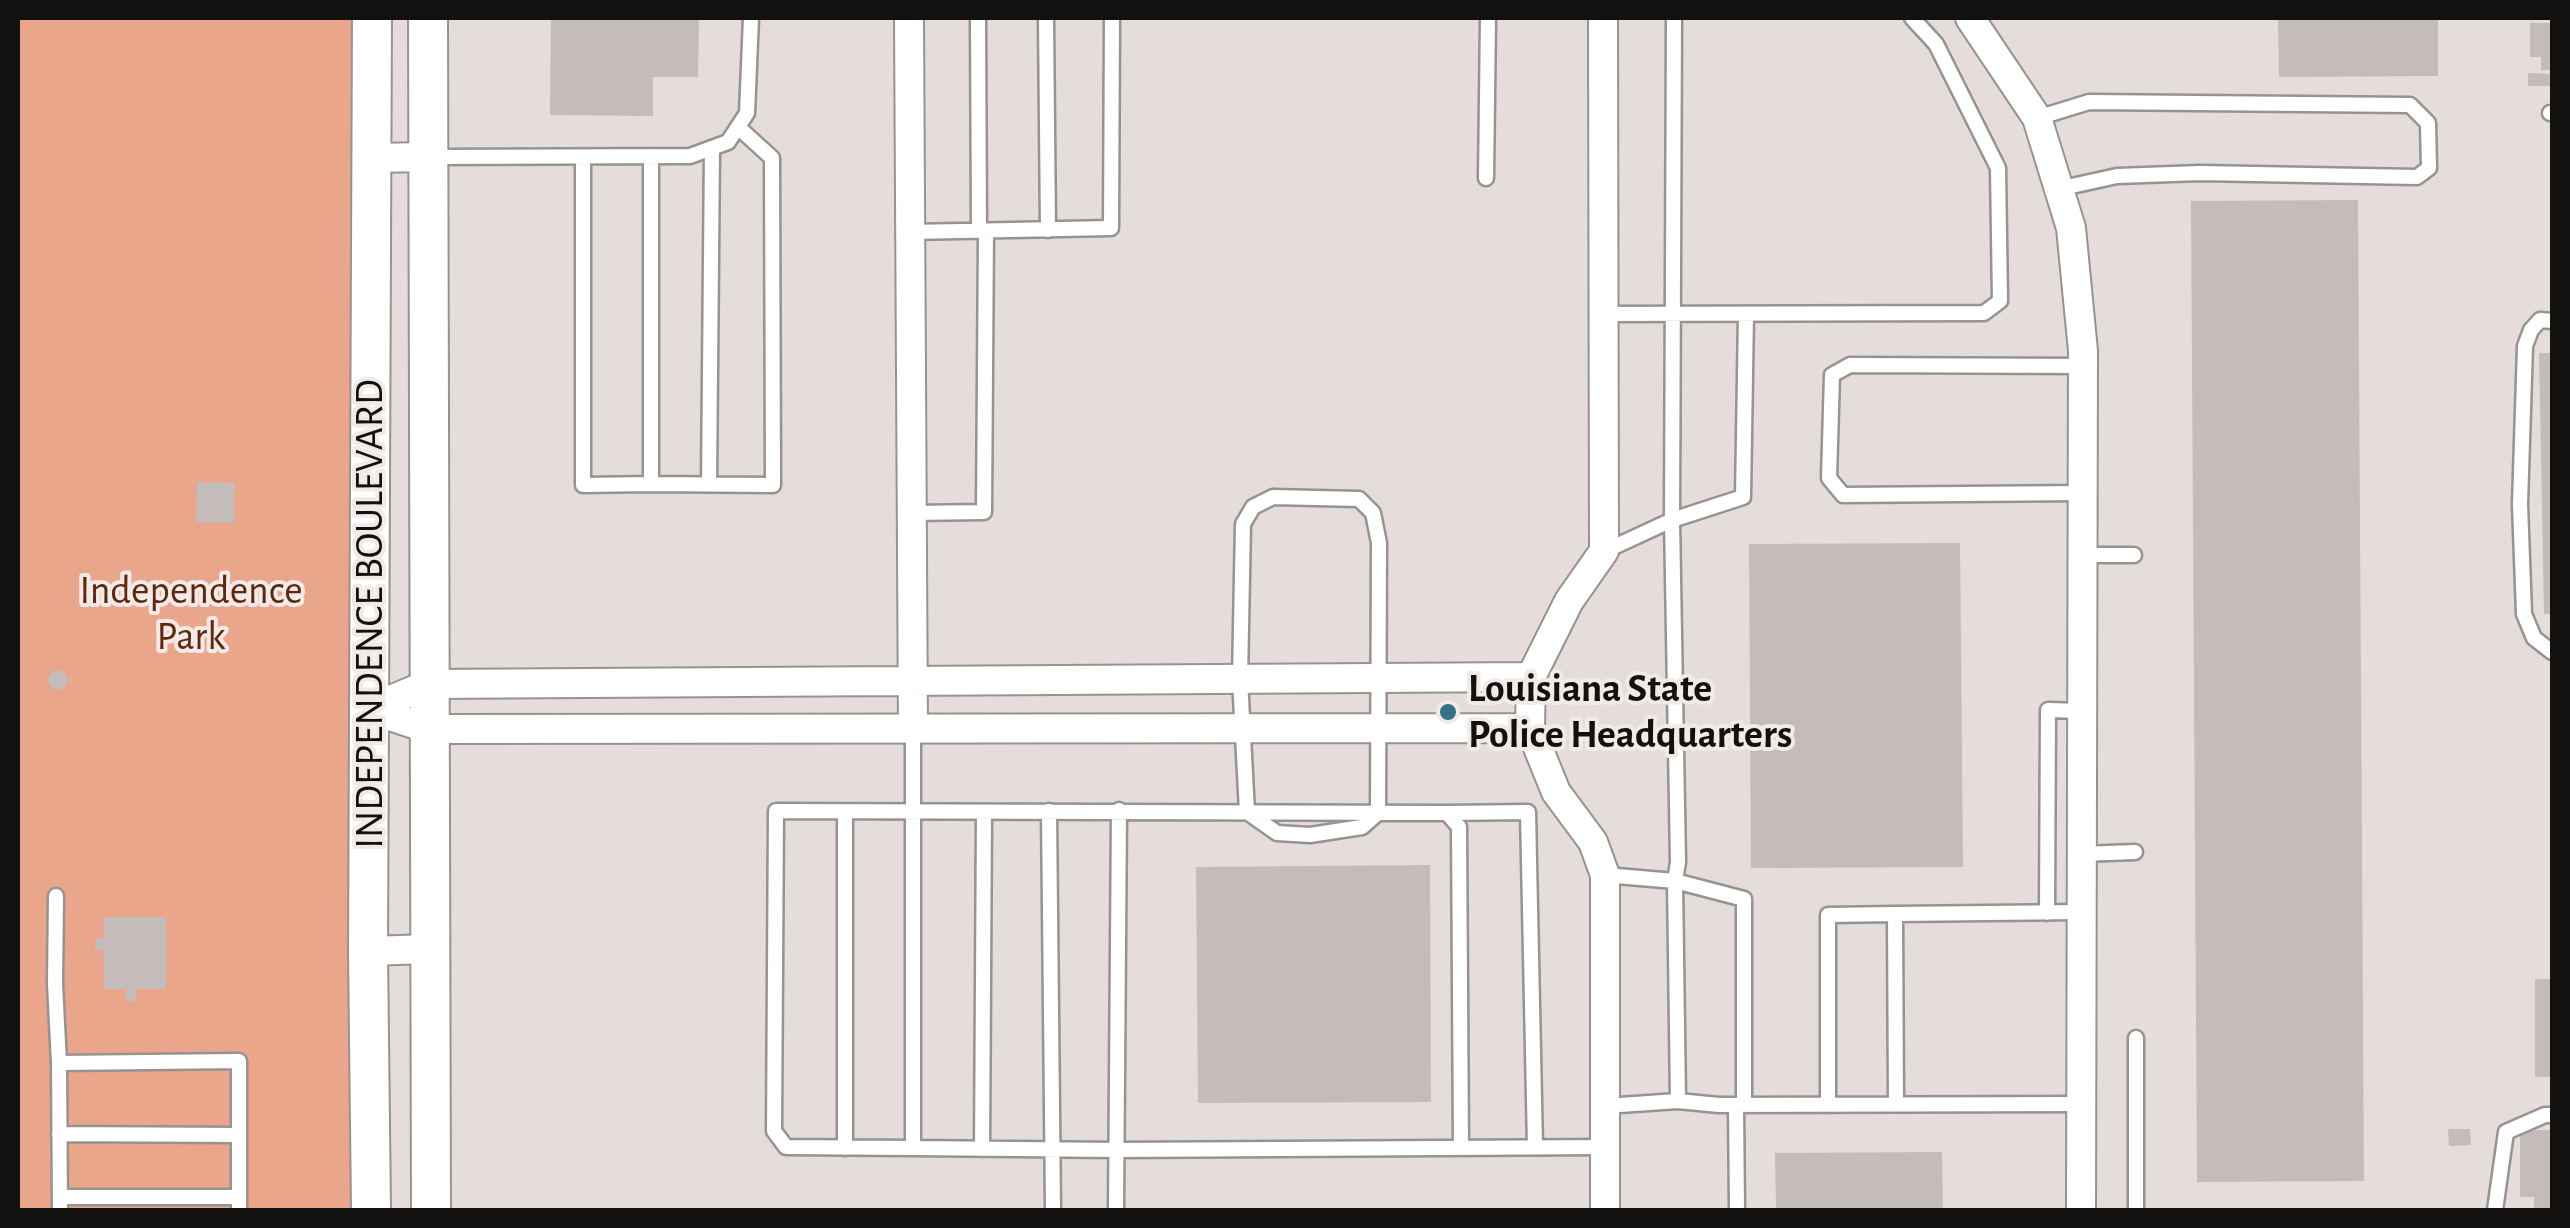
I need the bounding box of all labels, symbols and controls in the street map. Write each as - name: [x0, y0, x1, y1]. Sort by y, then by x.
- street label: INDEPENDENCE BOULEVARD: [346, 379, 394, 849]
- park label: Independence Park: [79, 567, 303, 661]
- place label: Louisiana State Police Headquarters: [1468, 665, 1792, 759]
- marker: Louisiana State Police Headquarters: [1437, 701, 1459, 723]

